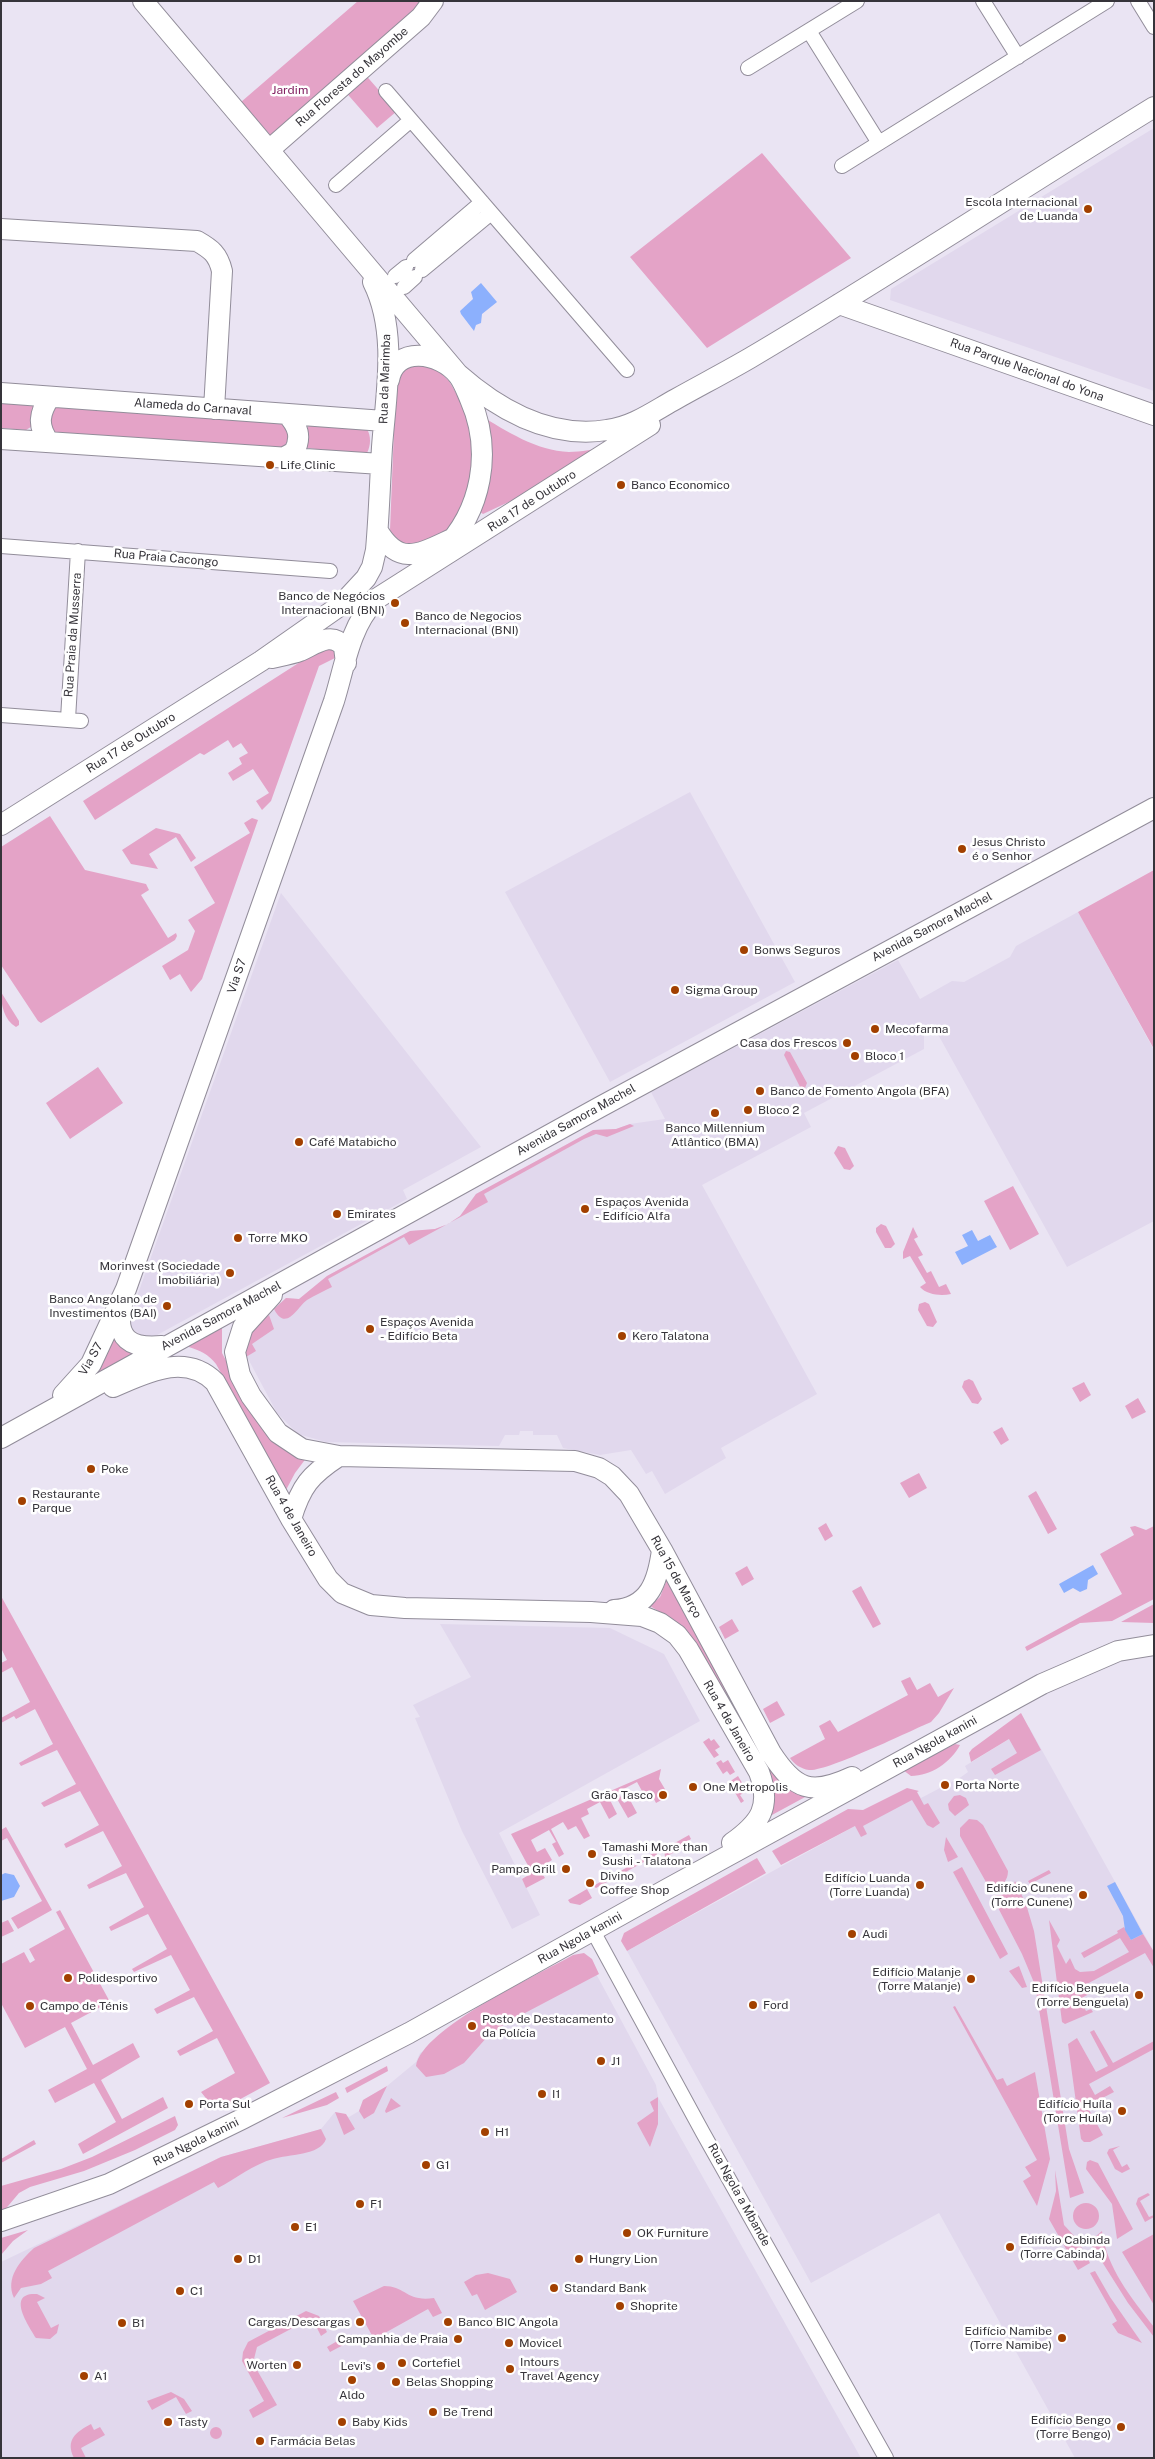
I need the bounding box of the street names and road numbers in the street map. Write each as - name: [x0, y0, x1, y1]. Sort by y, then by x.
- street label: Rua Floresta do Mayombe: [293, 24, 411, 130]
- street label: Rua da Marimba: [376, 334, 394, 424]
- street label: Rua Parque Nacional do Yona: [948, 335, 1106, 405]
- street label: Alameda do Carnaval: [133, 396, 253, 418]
- street label: Rua 17 de Outubro: [485, 467, 579, 535]
- street label: Rua Praia Cacongo: [113, 546, 219, 570]
- street label: Rua Praia da Musserra: [61, 572, 85, 698]
- street label: Rua 17 de Outubro: [84, 710, 178, 776]
- street label: Avenida Samora Machel: [869, 889, 995, 965]
- street label: Via S7: [224, 957, 250, 995]
- street label: Avenida Samora Machel: [514, 1081, 638, 1159]
- street label: Avenida Samora Machel: [158, 1278, 284, 1354]
- street label: Via S7: [76, 1340, 106, 1378]
- street label: Rua 4 de Janeiro: [262, 1473, 320, 1559]
- street label: Rua 15 de Março: [647, 1533, 705, 1621]
- street label: Rua 4 de Janeiro: [700, 1678, 758, 1764]
- street label: Rua Ngola kanini: [891, 1713, 979, 1771]
- street label: Rua Ngola kanini: [536, 1909, 624, 1967]
- street label: Rua Ngola kanini: [151, 2115, 241, 2169]
- street label: Rua Ngola a Mbande: [705, 2141, 773, 2249]

